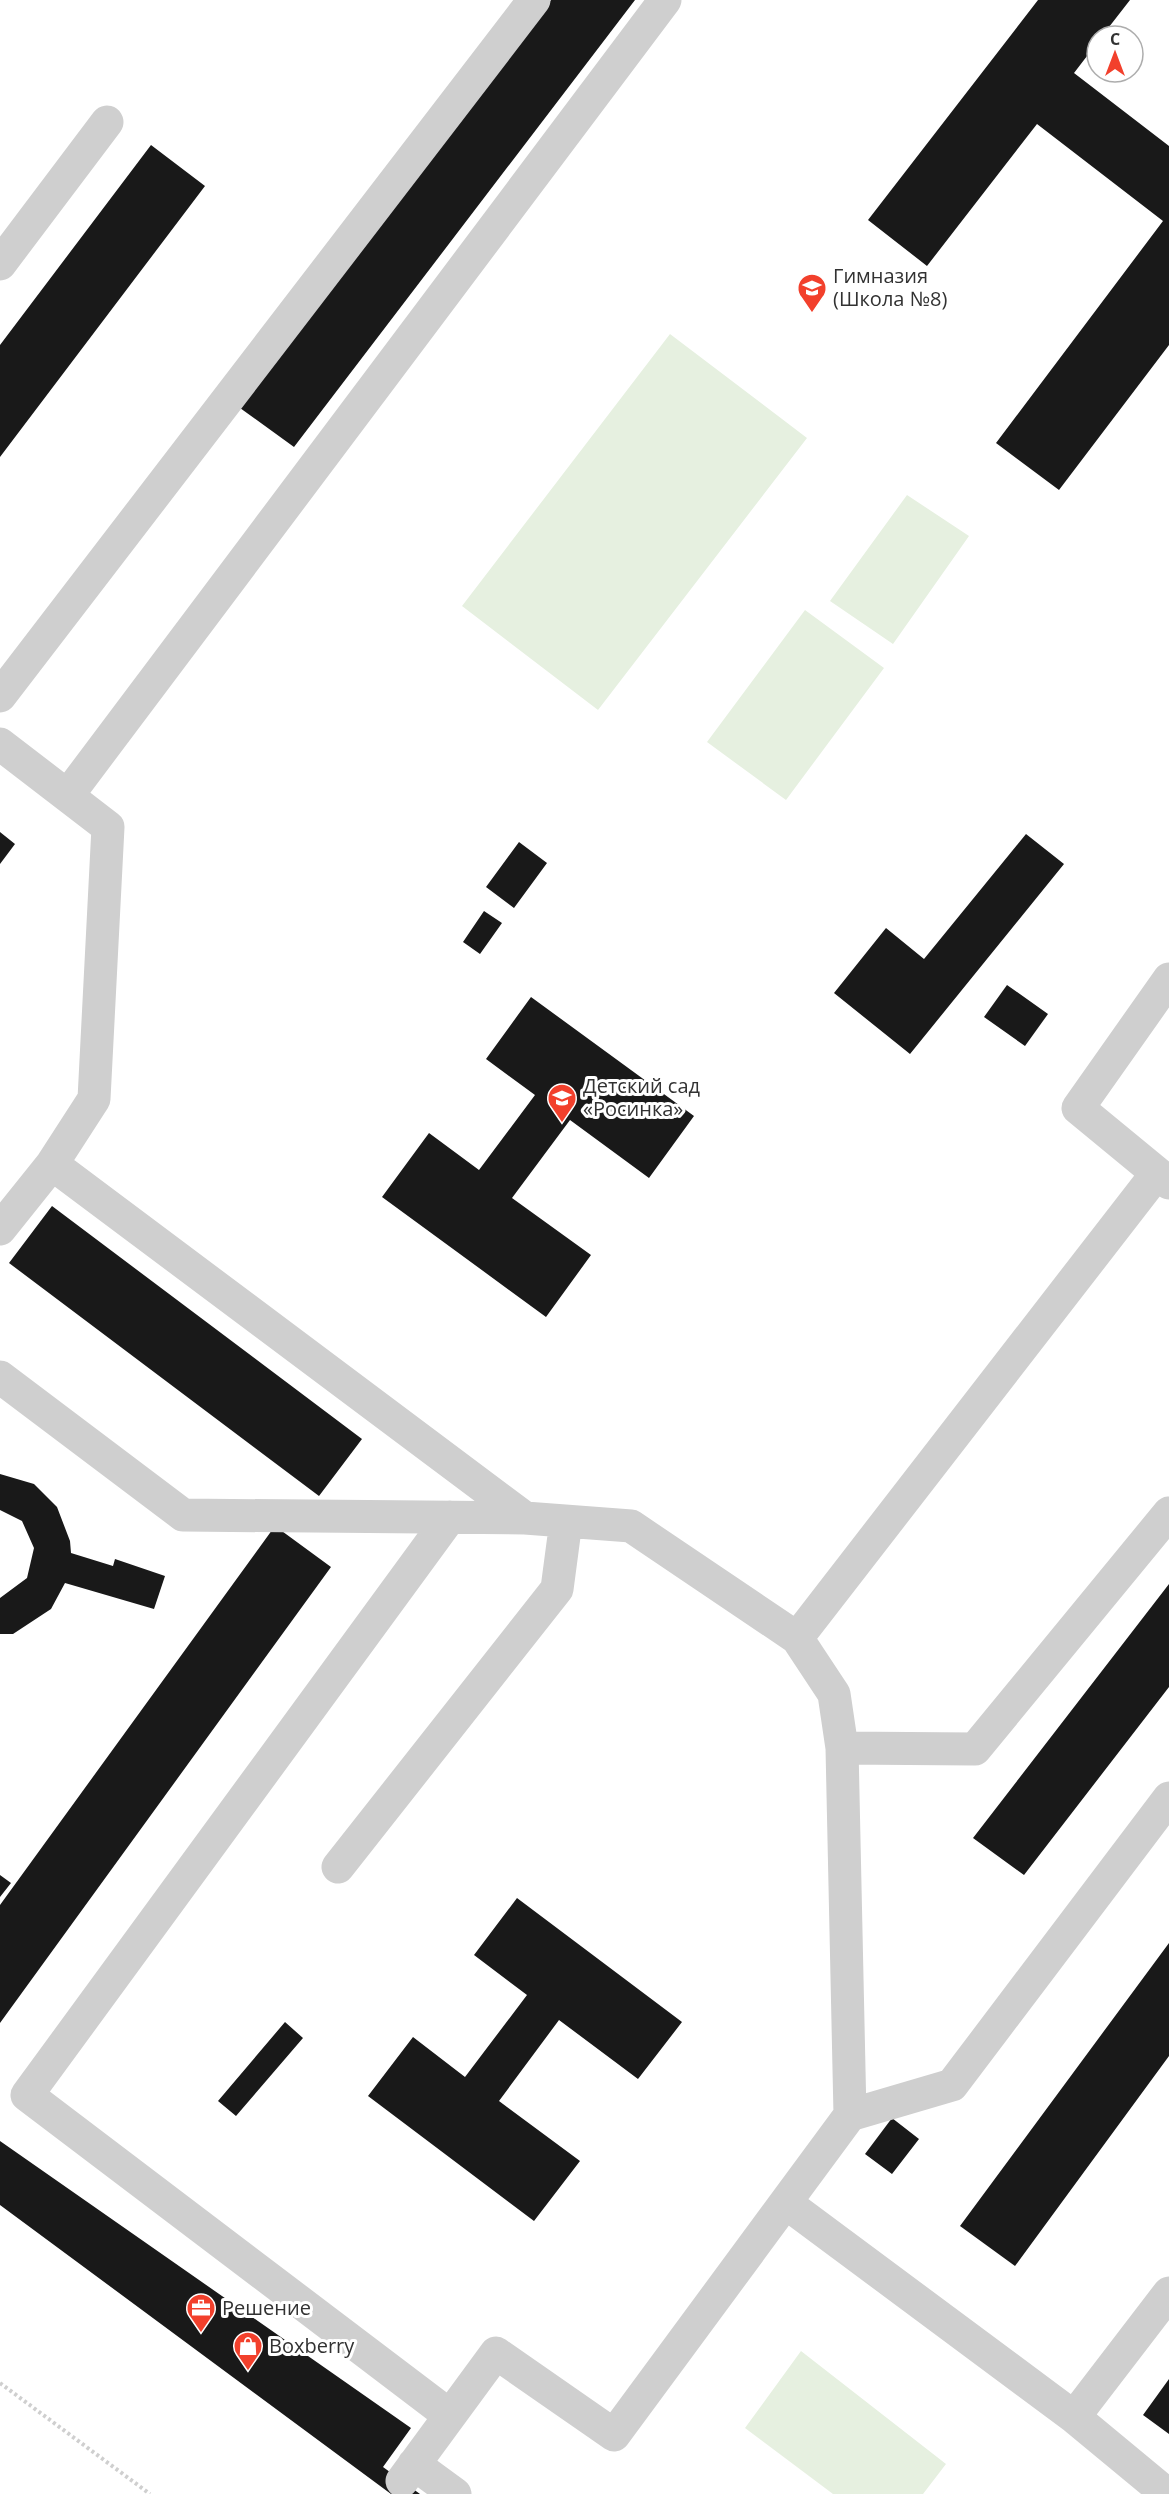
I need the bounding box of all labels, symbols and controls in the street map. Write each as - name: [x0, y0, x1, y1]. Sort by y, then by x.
- north arrow: [1085, 24, 1145, 84]
- text: С: [1110, 28, 1120, 50]
- place label: Гимназия (Школа №8): [833, 262, 947, 312]
- school or university icon: Гимназия (Школа №8): [796, 272, 828, 314]
- place label: Детский сад «Росинка»: [583, 1072, 701, 1122]
- school or university icon: Детский сад «Росинка»: [546, 1082, 578, 1124]
- office icon: Решение: [185, 2292, 217, 2334]
- place label: Решение: [222, 2294, 311, 2321]
- shop icon: Boxberry: [232, 2330, 264, 2372]
- place label: Boxberry: [269, 2332, 355, 2359]

